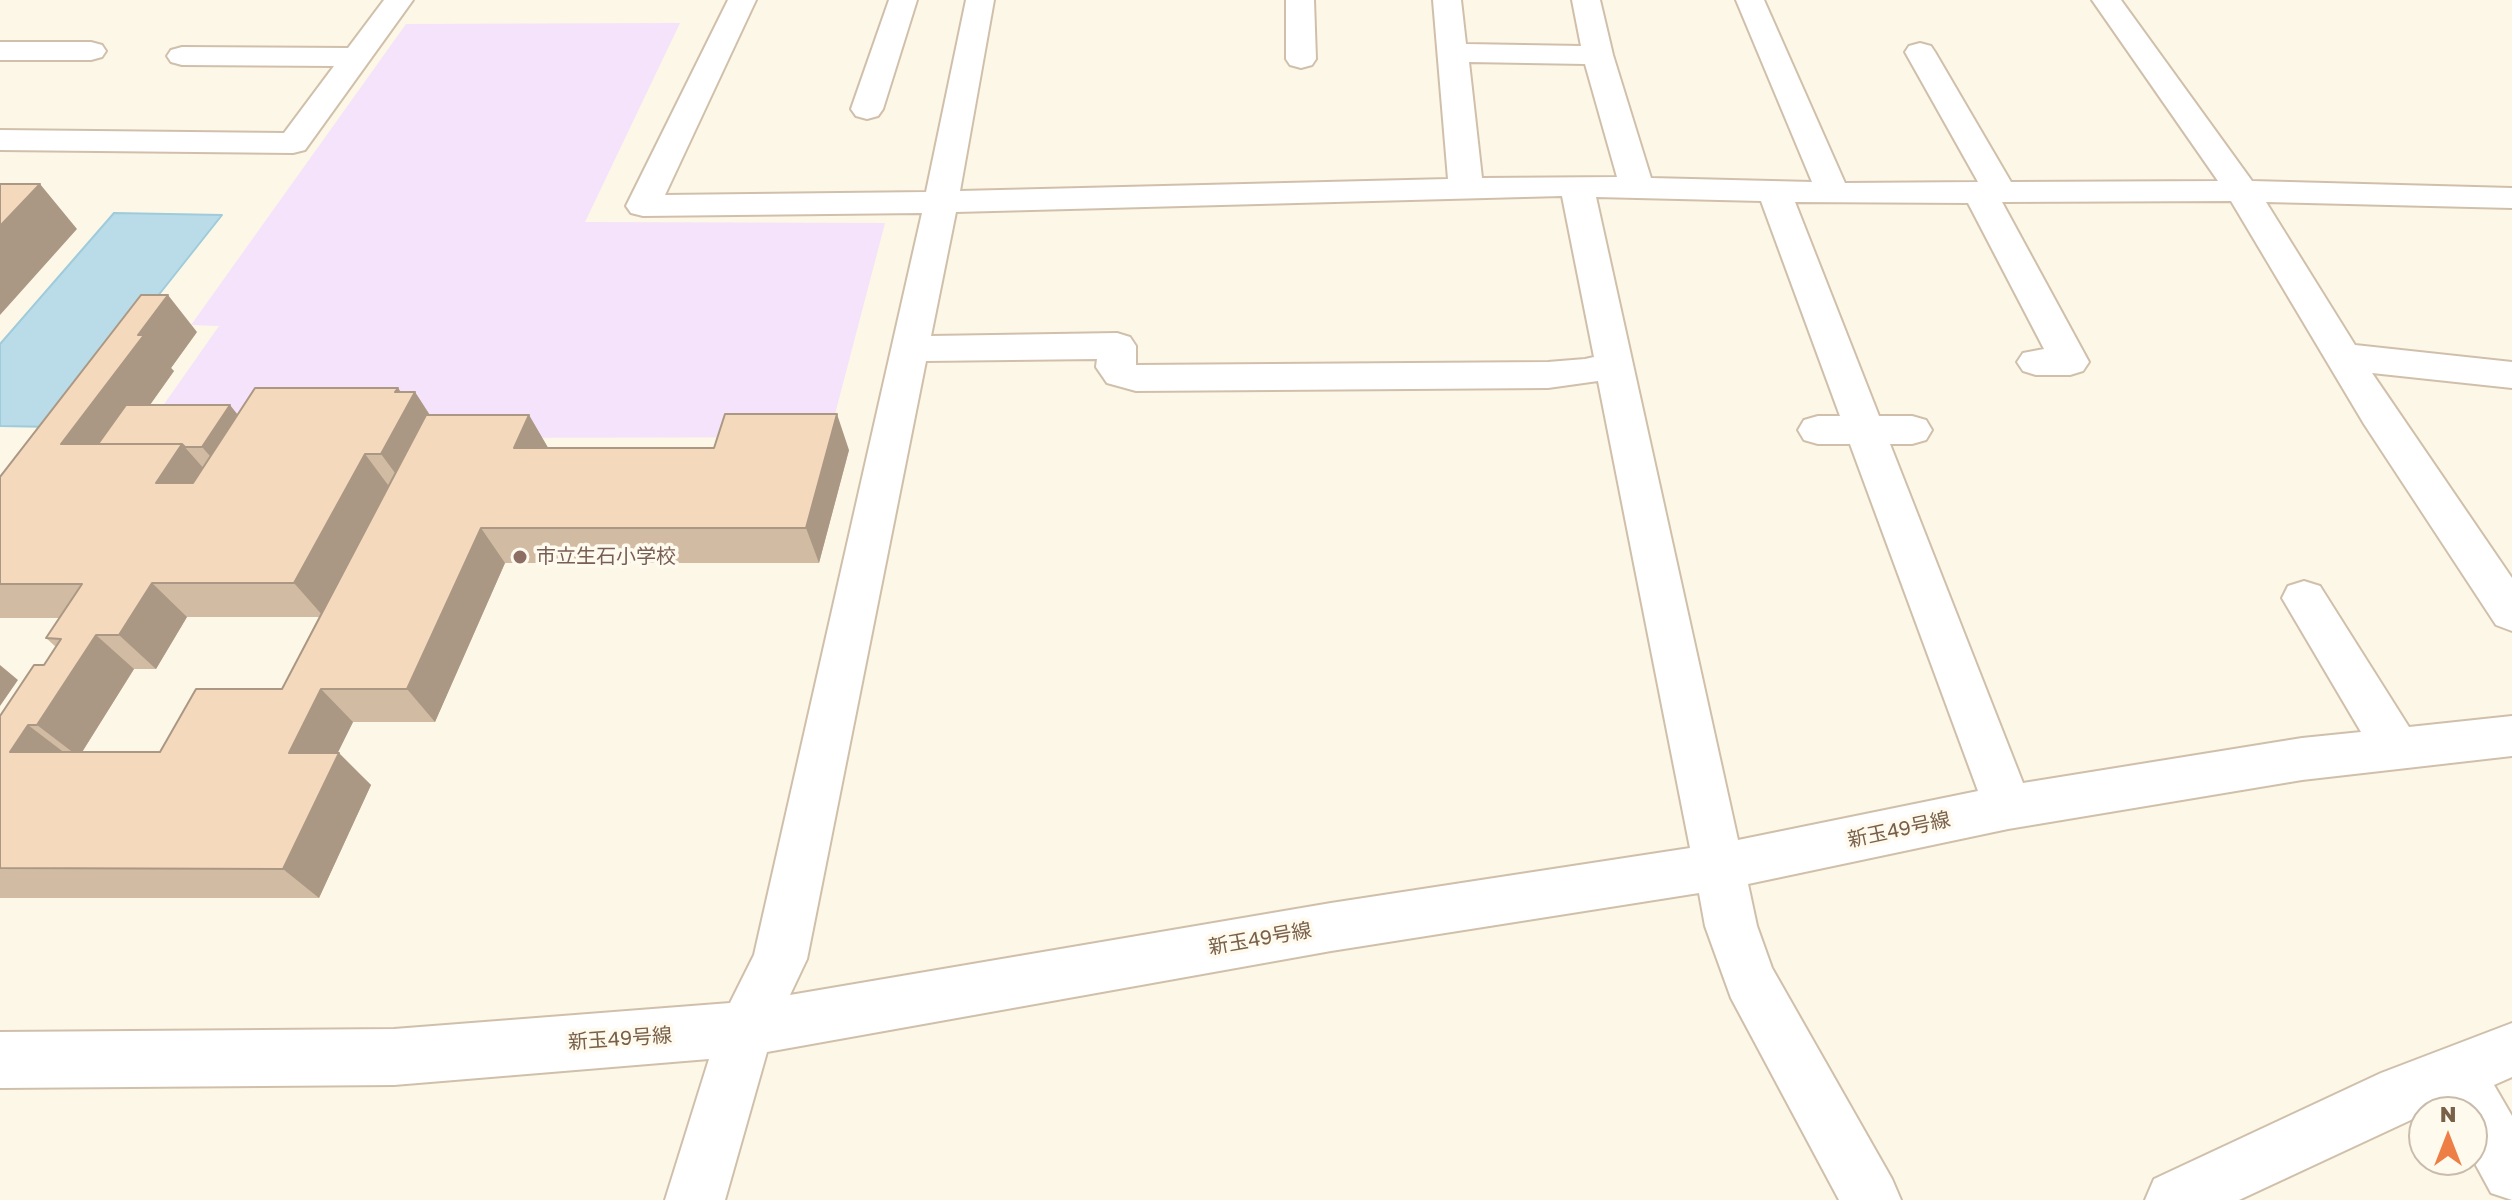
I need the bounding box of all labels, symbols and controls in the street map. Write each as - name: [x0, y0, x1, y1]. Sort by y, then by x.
- place label: 市立生石小学校: [536, 545, 676, 569]
- marker: 市立生石小学校: [511, 548, 529, 566]
- street label: 新玉49号線: [1845, 807, 1953, 853]
- street label: 新玉49号線: [1207, 918, 1313, 960]
- street label: 新玉49号線: [567, 1023, 673, 1055]
- north arrow: [2408, 1096, 2488, 1176]
- text: N: [2440, 1100, 2456, 1127]

